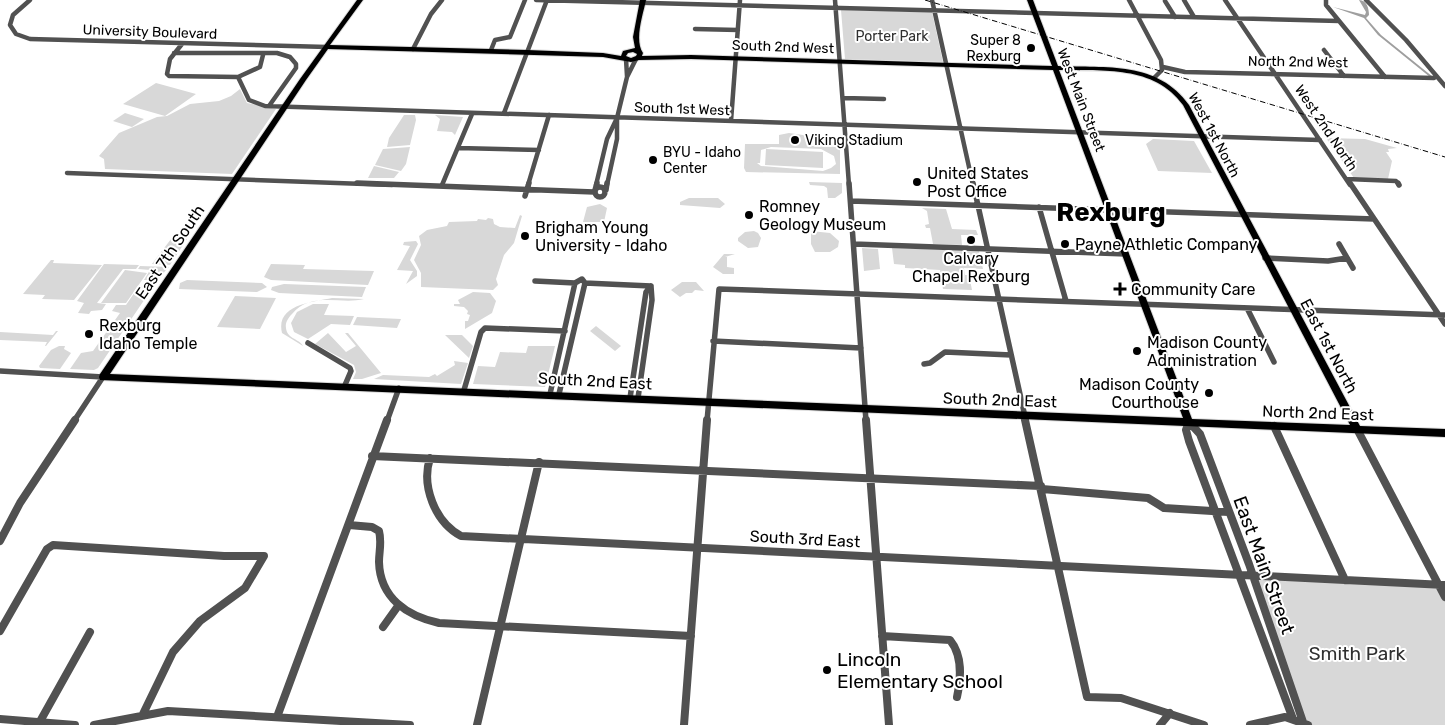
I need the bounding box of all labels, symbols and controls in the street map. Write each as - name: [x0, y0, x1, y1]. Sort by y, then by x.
- street label: University Boulevard: [82, 21, 218, 43]
- park label: Porter Park: [855, 28, 929, 45]
- place label: Super 8 Rexburg: [966, 32, 1021, 65]
- street label: South 2nd West: [732, 37, 835, 57]
- marker: Super 8 Rexburg: [1025, 42, 1037, 54]
- street label: West Main Street: [1053, 46, 1109, 155]
- street label: North 2nd West: [1248, 53, 1349, 71]
- street label: West 2nd North: [1291, 82, 1361, 174]
- street label: West 1st North: [1184, 90, 1244, 180]
- street label: South 1st West: [634, 99, 731, 119]
- place label: Viking Stadium: [805, 132, 903, 149]
- marker: Viking Stadium: [789, 134, 801, 146]
- place label: BYU - Idaho Center: [663, 144, 741, 177]
- marker: BYU - Idaho Center: [647, 154, 659, 166]
- place label: United States Post Office: [927, 164, 1029, 201]
- marker: United States Post Office: [911, 176, 923, 188]
- place label: Romney Geology Museum: [759, 197, 886, 234]
- district label: Rexburg: [1056, 197, 1166, 228]
- street label: East 7th South: [131, 201, 209, 303]
- marker: Romney Geology Museum: [743, 209, 755, 221]
- place label: Brigham Young University - Idaho: [535, 218, 667, 255]
- marker: Brigham Young University - Idaho: [519, 230, 531, 242]
- marker: Calvary Chapel Rexburg: [965, 234, 977, 246]
- place label: Payne Athletic Company: [1075, 235, 1258, 254]
- marker: Payne Athletic Company: [1059, 238, 1071, 250]
- place label: Calvary Chapel Rexburg: [912, 249, 1030, 286]
- place label: Community Care: [1131, 280, 1255, 299]
- marker: Community Care: [1113, 282, 1127, 296]
- street label: East 1st North: [1296, 295, 1362, 397]
- place label: Rexburg Idaho Temple: [99, 316, 198, 353]
- marker: Rexburg Idaho Temple: [83, 328, 95, 340]
- place label: Madison County Administration: [1147, 333, 1267, 370]
- marker: Madison County Administration: [1131, 345, 1143, 357]
- street label: South 2nd East: [538, 369, 652, 393]
- place label: Madison County Courthouse: [1079, 375, 1199, 412]
- marker: Madison County Courthouse: [1203, 387, 1215, 399]
- street label: South 2nd East: [943, 389, 1057, 411]
- street label: North 2nd East: [1262, 402, 1374, 424]
- street label: East Main Street: [1228, 493, 1300, 638]
- street label: South 3rd East: [749, 527, 861, 551]
- park label: Smith Park: [1309, 642, 1405, 665]
- place label: Lincoln Elementary School: [837, 648, 1003, 693]
- marker: Lincoln Elementary School: [821, 664, 833, 676]

